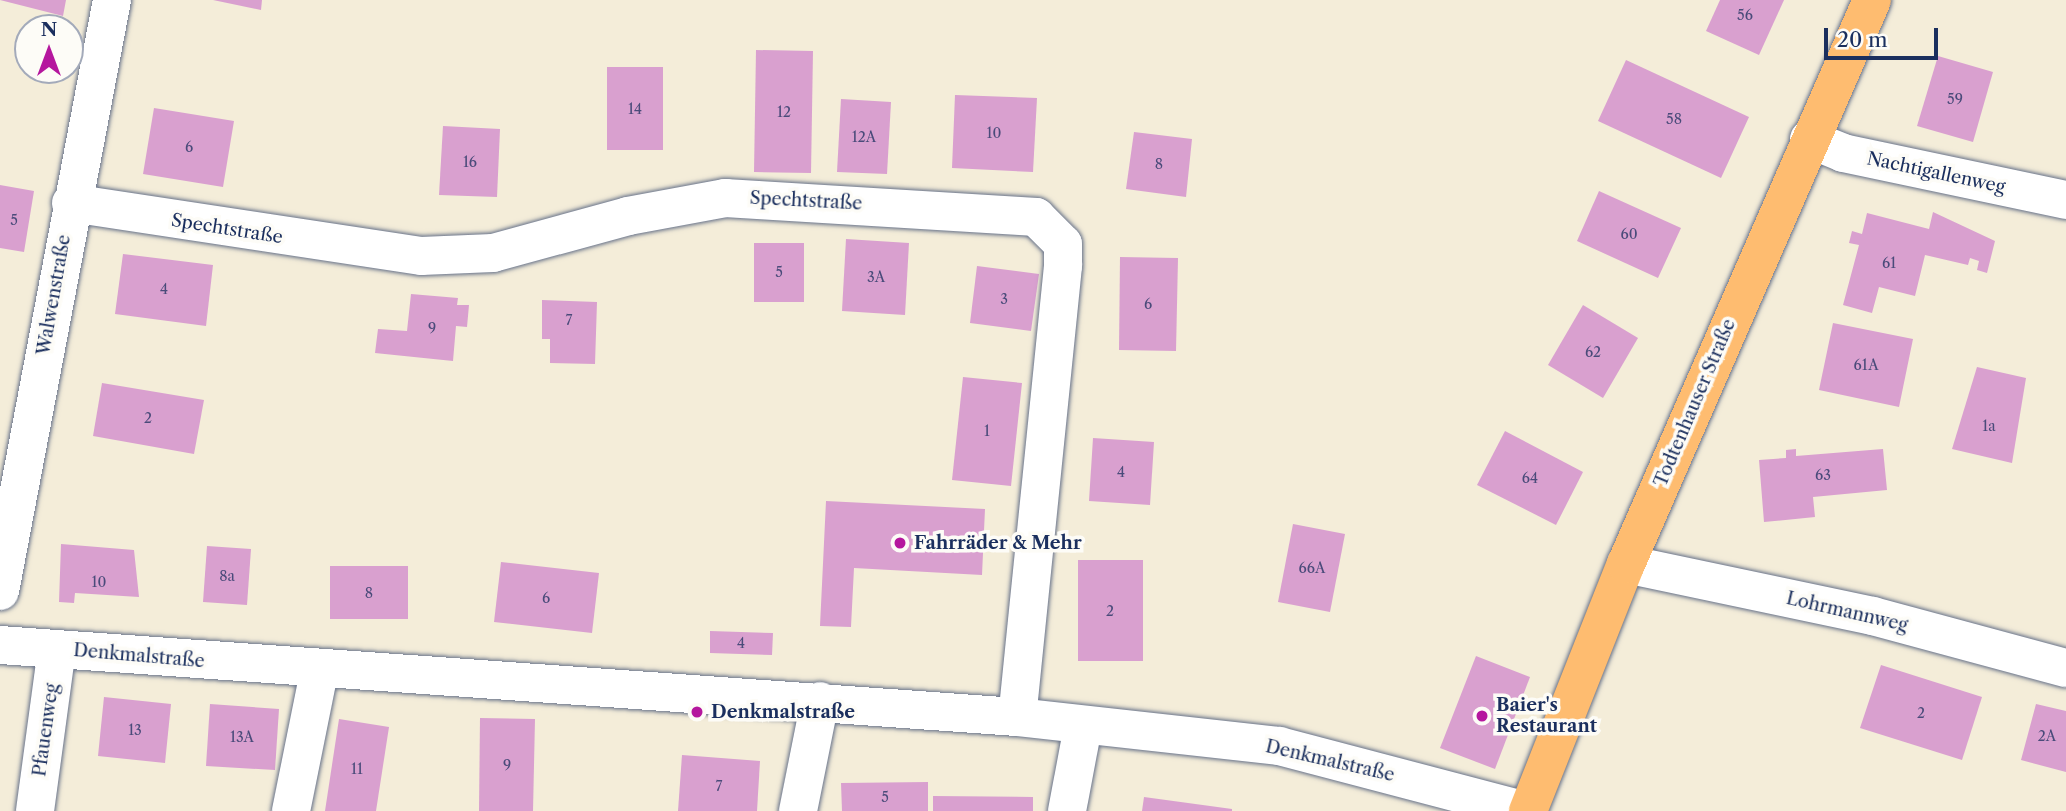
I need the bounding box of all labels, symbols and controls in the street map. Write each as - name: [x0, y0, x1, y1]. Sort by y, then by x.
- house number: 56: [1737, 7, 1753, 23]
- north arrow: [14, 14, 84, 84]
- scale bar: [1828, 14, 1942, 58]
- text: N: [41, 18, 57, 41]
- text: 20 m: [1837, 27, 1888, 52]
- house number: 59: [1947, 91, 1963, 107]
- house number: 14: [628, 101, 642, 117]
- house number: 12: [777, 104, 791, 120]
- house number: 58: [1666, 111, 1682, 127]
- house number: 10: [987, 125, 1001, 141]
- house number: 12A: [852, 129, 876, 145]
- house number: 6: [185, 139, 193, 155]
- street label: Nachtigallenweg: [1865, 148, 2007, 198]
- house number: 16: [463, 154, 477, 170]
- house number: 8: [1155, 156, 1163, 172]
- street label: Spechtstraße: [749, 187, 863, 215]
- street label: Spechtstraße: [170, 210, 284, 248]
- house number: 5: [10, 212, 18, 228]
- house number: 60: [1620, 226, 1638, 242]
- street label: Walwenstraße: [33, 233, 75, 357]
- house number: 61: [1882, 255, 1896, 271]
- house number: 5: [775, 264, 783, 280]
- house number: 3A: [867, 269, 885, 285]
- house number: 4: [160, 281, 168, 297]
- house number: 3: [1000, 291, 1008, 307]
- house number: 6: [1144, 296, 1152, 312]
- house number: 7: [566, 312, 572, 328]
- street label: Todtenhauser Straße: [1650, 316, 1740, 490]
- house number: 9: [428, 320, 436, 336]
- house number: 62: [1585, 344, 1601, 360]
- house number: 61A: [1853, 357, 1879, 373]
- house number: 2: [144, 410, 152, 426]
- house number: 1a: [1982, 418, 1996, 434]
- house number: 1: [984, 423, 990, 439]
- house number: 4: [1117, 464, 1125, 480]
- house number: 63: [1815, 467, 1831, 483]
- house number: 64: [1522, 470, 1538, 486]
- place label: Fahrräder & Mehr: [914, 532, 1082, 554]
- marker: Fahrräder & Mehr: [892, 535, 908, 551]
- house number: 66A: [1299, 560, 1325, 576]
- house number: 8a: [219, 568, 235, 584]
- house number: 10: [92, 574, 106, 590]
- house number: 8: [365, 585, 373, 601]
- street label: Lohrmannweg: [1784, 588, 1910, 636]
- house number: 6: [542, 590, 550, 606]
- house number: 2: [1106, 603, 1114, 619]
- house number: 4: [737, 635, 745, 651]
- street label: Denkmalstraße: [73, 640, 205, 672]
- street label: Pfauenweg: [29, 682, 63, 778]
- place label: Baier's Restaurant: [1496, 695, 1597, 738]
- place label: Denkmalstraße: [711, 701, 855, 723]
- marker: Denkmalstraße: [689, 704, 705, 720]
- house number: 2: [1917, 705, 1925, 721]
- marker: Baier's Restaurant: [1474, 708, 1490, 724]
- house number: 13: [128, 722, 142, 738]
- house number: 2A: [2038, 728, 2056, 744]
- house number: 13A: [230, 729, 254, 745]
- street label: Denkmalstraße: [1263, 736, 1397, 786]
- house number: 9: [503, 757, 511, 773]
- house number: 11: [351, 761, 363, 777]
- house number: 7: [716, 778, 722, 794]
- house number: 5: [881, 789, 889, 805]

